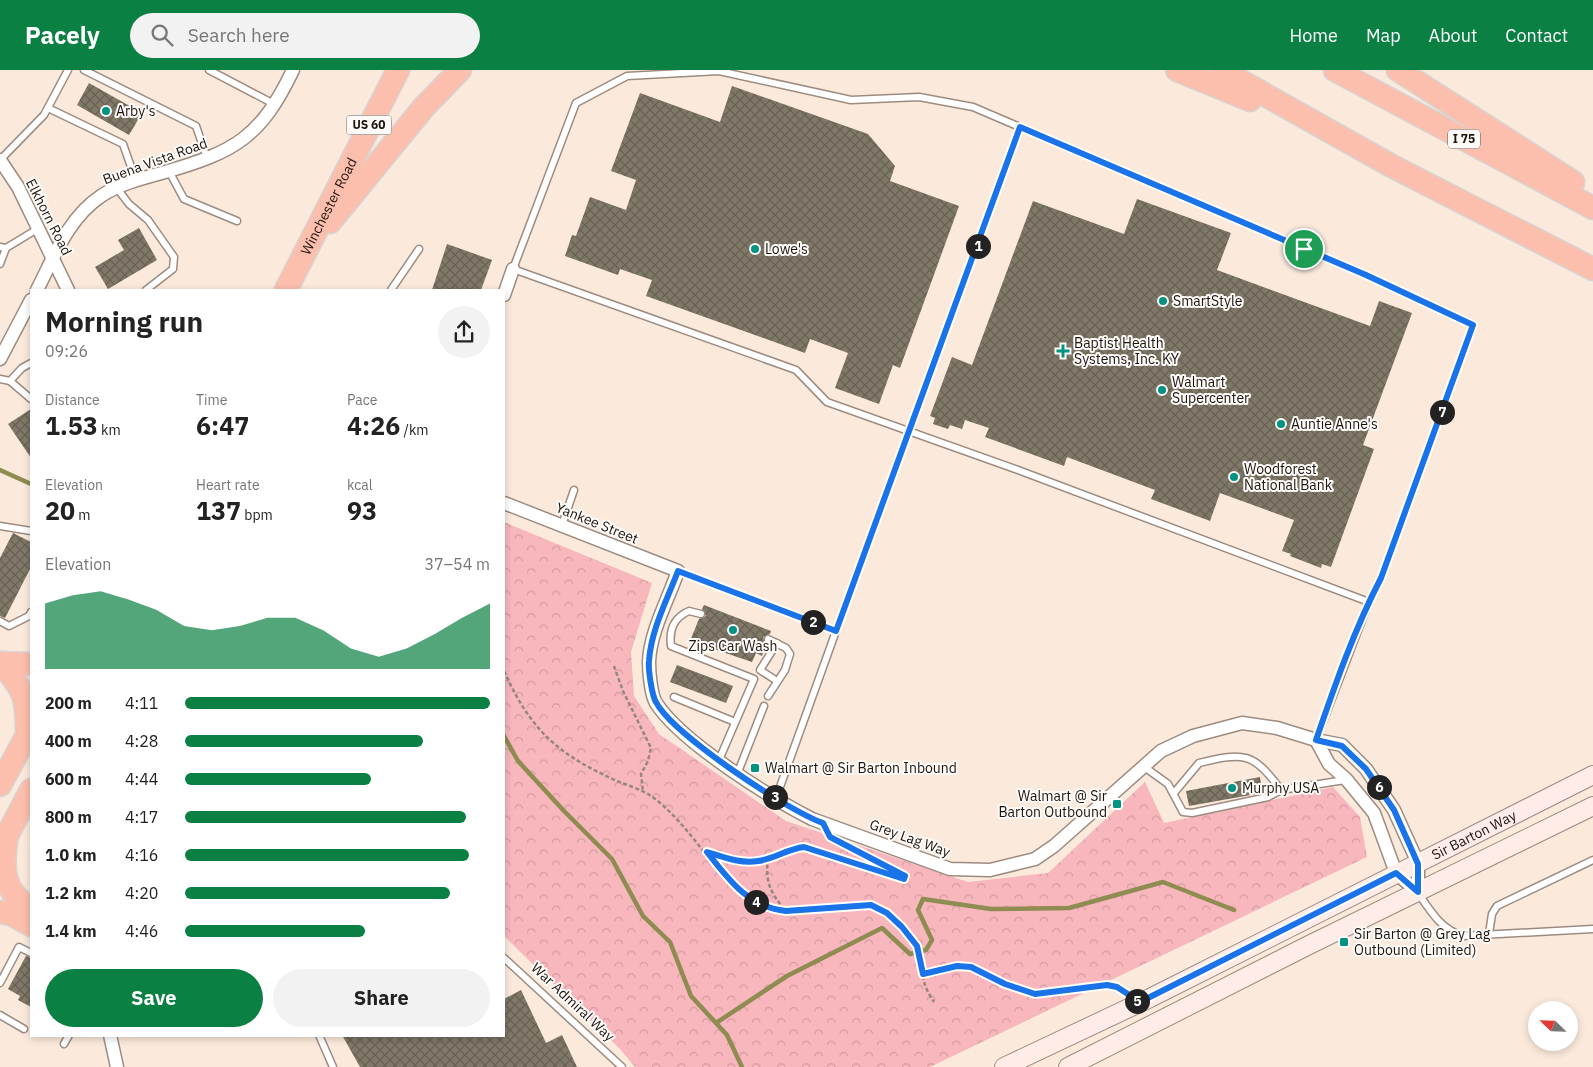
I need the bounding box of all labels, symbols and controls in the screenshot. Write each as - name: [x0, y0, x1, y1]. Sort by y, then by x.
- search box: [130, 13, 480, 58]
- text: Pacely: [25, 19, 100, 51]
- icon: search: [148, 21, 176, 49]
- text: Search here: [188, 23, 290, 47]
- text: Home: [1290, 24, 1338, 47]
- text: Map: [1366, 24, 1401, 47]
- text: About: [1429, 24, 1477, 47]
- text: Contact: [1505, 24, 1568, 47]
- place label: Arby's: [116, 102, 156, 120]
- marker: Arby's: [100, 105, 112, 117]
- road number: US 60: [346, 116, 392, 134]
- road number: I 75: [1448, 130, 1480, 148]
- street label: Buena Vista Road: [100, 134, 210, 188]
- street label: Winchester Road: [296, 155, 361, 258]
- street label: Elkhorn Road: [22, 176, 76, 258]
- pin: [1283, 228, 1325, 270]
- pin: 1: [966, 234, 990, 258]
- icon: arrive: [1290, 235, 1318, 263]
- text: 1: [974, 237, 983, 255]
- place label: Lowe's: [765, 240, 808, 258]
- marker: Lowe's: [749, 243, 761, 255]
- place label: SmartStyle: [1173, 292, 1243, 310]
- marker: SmartStyle: [1157, 295, 1169, 307]
- text: Morning run: [45, 303, 203, 340]
- button: share: [438, 306, 490, 358]
- place label: Baptist Health Systems, Inc. KY: [1074, 334, 1180, 368]
- text: 09:26: [45, 341, 88, 361]
- marker: Baptist Health Systems, Inc. KY: [1056, 344, 1070, 358]
- place label: Walmart Supercenter: [1172, 373, 1249, 407]
- marker: Walmart Supercenter: [1156, 384, 1168, 396]
- text: Distance: [45, 391, 100, 409]
- text: Time: [196, 391, 227, 409]
- text: Pace: [347, 391, 377, 409]
- pin: 7: [1430, 400, 1454, 424]
- text: 7: [1438, 403, 1447, 421]
- text: 1.53: [45, 409, 98, 442]
- text: 6:47: [196, 409, 249, 442]
- text: 4:26: [347, 409, 400, 442]
- place label: Auntie Anne's: [1291, 415, 1378, 433]
- marker: Auntie Anne's: [1275, 418, 1287, 430]
- text: km: [98, 421, 121, 439]
- text: /km: [400, 421, 429, 439]
- place label: Woodforest National Bank: [1244, 460, 1333, 494]
- marker: Woodforest National Bank: [1228, 471, 1240, 483]
- text: Elevation: [45, 476, 103, 494]
- text: Heart rate: [196, 476, 260, 494]
- text: kcal: [347, 476, 372, 494]
- text: 20: [45, 494, 75, 527]
- text: 137: [196, 494, 241, 527]
- text: 93: [347, 494, 377, 527]
- street label: Yankee Street: [553, 498, 641, 548]
- text: m: [75, 506, 91, 524]
- text: bpm: [241, 506, 273, 524]
- text: Elevation: [45, 554, 111, 574]
- text: 37–54 m: [424, 554, 490, 574]
- pin: 2: [800, 610, 826, 634]
- text: 2: [809, 613, 818, 631]
- marker: Zips Car Wash: [727, 624, 739, 636]
- place label: Zips Car Wash: [688, 637, 778, 655]
- text: 200 m: [45, 693, 92, 713]
- text: 4:11: [125, 693, 158, 713]
- text: 400 m: [45, 731, 92, 751]
- text: 4:28: [125, 731, 158, 751]
- place label: Walmart @ Sir Barton Inbound: [765, 759, 957, 777]
- marker: Walmart @ Sir Barton Inbound: [749, 762, 761, 774]
- text: 600 m: [45, 769, 92, 789]
- text: 4:44: [125, 769, 158, 789]
- pin: 6: [1366, 774, 1392, 800]
- text: 6: [1375, 778, 1384, 796]
- place label: Murphy USA: [1242, 779, 1319, 797]
- marker: Murphy USA: [1226, 782, 1238, 794]
- pin: 3: [762, 784, 788, 810]
- place label: Walmart @ Sir Barton Outbound: [998, 787, 1107, 821]
- text: 3: [771, 788, 780, 806]
- marker: Walmart @ Sir Barton Outbound: [1111, 798, 1123, 810]
- street label: Sir Barton Way: [1428, 806, 1519, 864]
- text: 800 m: [45, 807, 92, 827]
- text: 4:17: [125, 807, 158, 827]
- street label: Grey Lag Way: [867, 815, 953, 861]
- text: 1.0 km: [45, 845, 96, 865]
- text: 4:16: [125, 845, 158, 865]
- text: 1.2 km: [45, 883, 96, 903]
- text: 4:20: [125, 883, 158, 903]
- pin: 4: [744, 890, 768, 914]
- text: 4: [752, 893, 761, 911]
- text: 1.4 km: [45, 921, 96, 941]
- text: 4:46: [125, 921, 158, 941]
- place label: Sir Barton @ Grey Lag Outbound (Limited): [1354, 925, 1491, 959]
- marker: Sir Barton @ Grey Lag Outbound (Limited): [1338, 936, 1350, 948]
- street label: War Admiral Way: [528, 959, 618, 1045]
- button: Save: [45, 969, 263, 1027]
- button: Share: [273, 969, 490, 1027]
- pin: 5: [1124, 988, 1150, 1014]
- text: 5: [1133, 992, 1142, 1010]
- north arrow: [1528, 1001, 1578, 1051]
- map controls: [1528, 1001, 1578, 1051]

